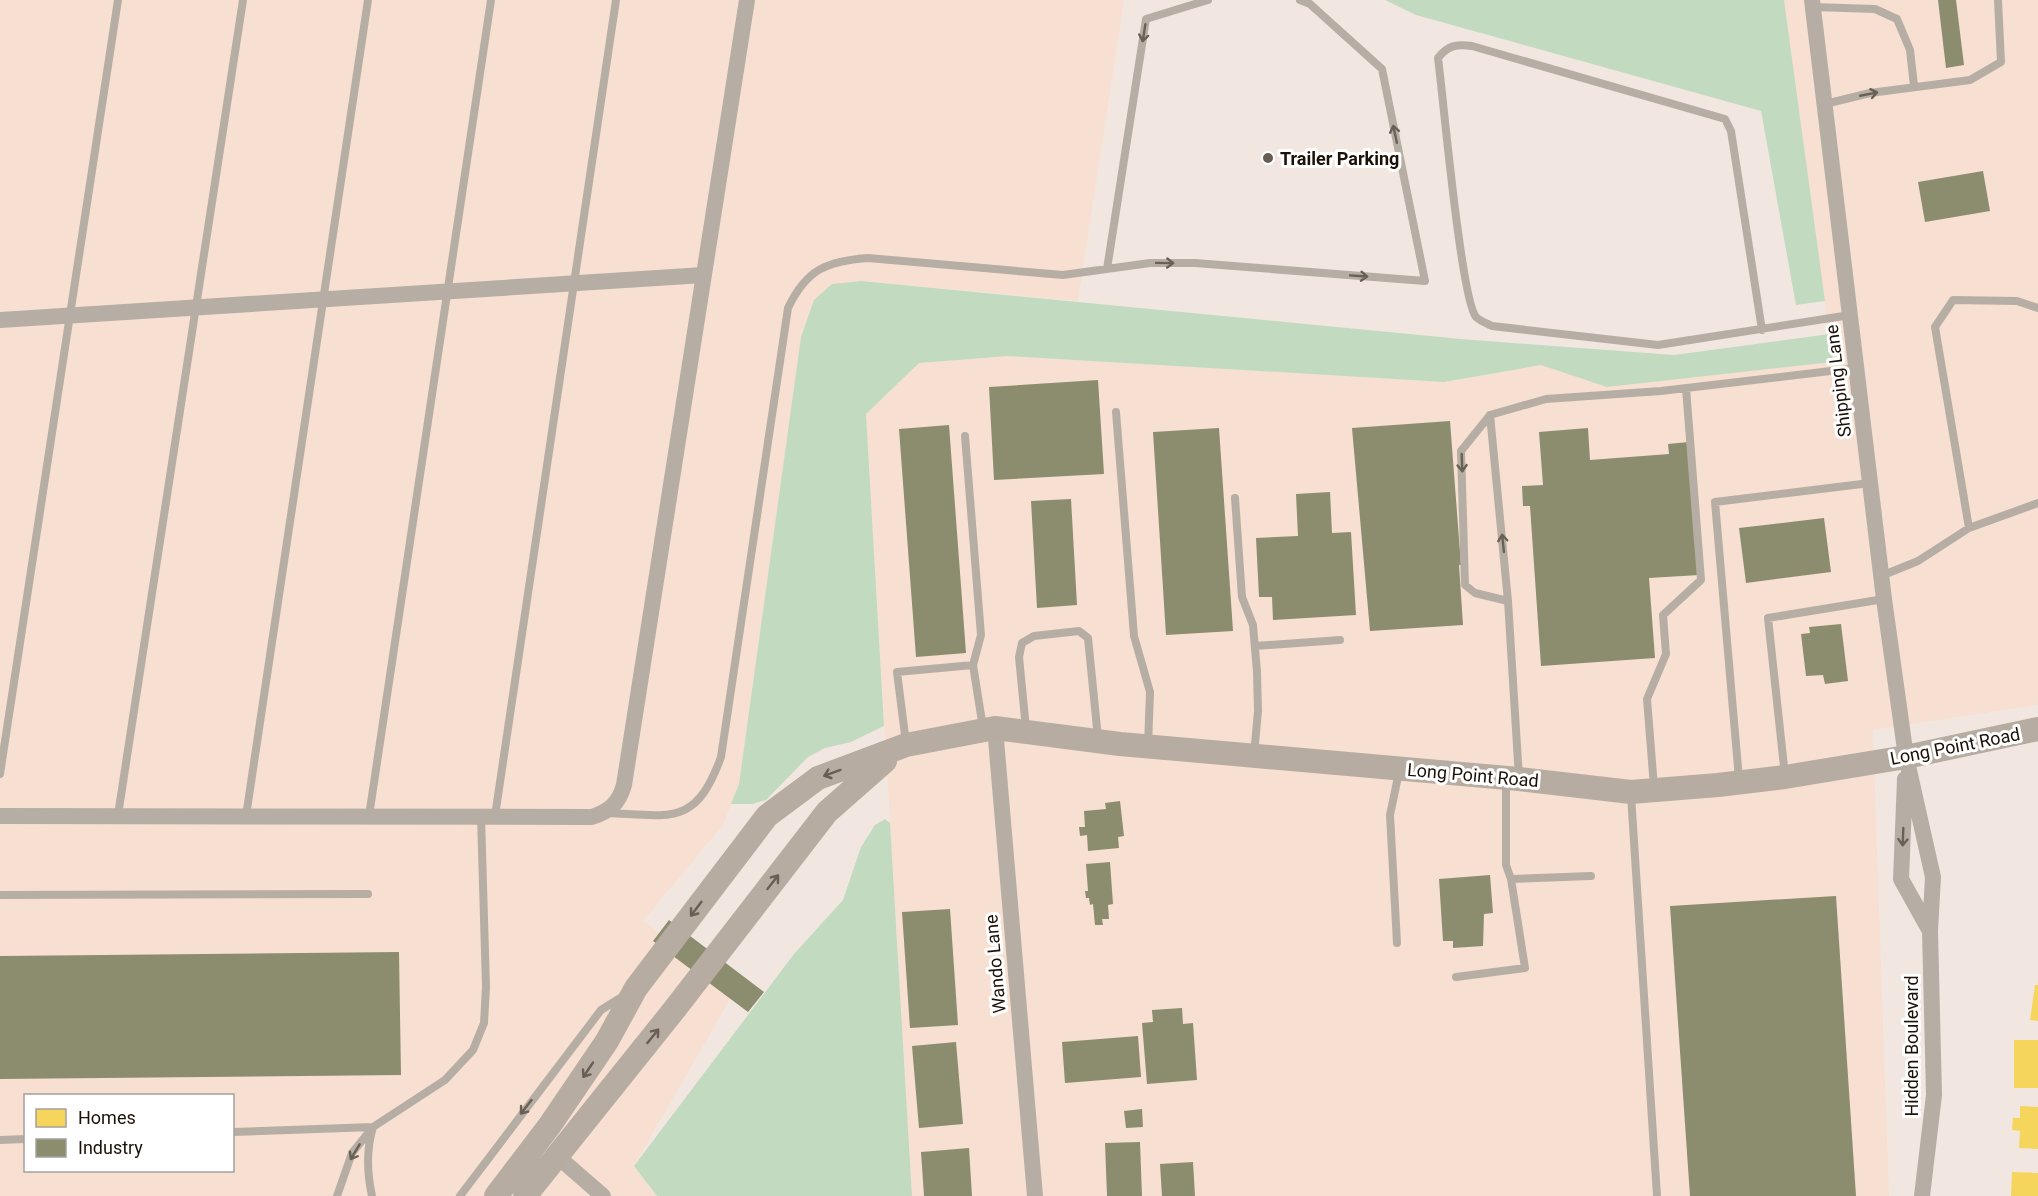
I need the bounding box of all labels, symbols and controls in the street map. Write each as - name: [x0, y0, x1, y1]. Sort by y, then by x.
- one-way arrow: [1138, 22, 1149, 42]
- one-way arrow: [1859, 88, 1879, 99]
- one-way arrow: [1389, 125, 1400, 145]
- place label: Trailer Parking: [1280, 148, 1399, 169]
- marker: Trailer Parking: [1261, 151, 1275, 165]
- one-way arrow: [1154, 257, 1174, 269]
- one-way arrow: [1349, 271, 1369, 282]
- street label: Shipping Lane: [1821, 324, 1855, 438]
- one-way arrow: [1456, 453, 1467, 473]
- one-way arrow: [1497, 533, 1508, 553]
- street label: Long Point Road: [1888, 723, 2022, 769]
- street label: Long Point Road: [1406, 759, 1540, 791]
- one-way arrow: [823, 768, 842, 779]
- one-way arrow: [1897, 826, 1908, 846]
- one-way arrow: [767, 874, 780, 890]
- one-way arrow: [690, 900, 703, 916]
- street label: Wando Lane: [980, 914, 1010, 1014]
- street label: Hidden Boulevard: [1901, 975, 1922, 1117]
- one-way arrow: [647, 1028, 660, 1044]
- one-way arrow: [581, 1061, 593, 1078]
- legend: [24, 1094, 234, 1172]
- one-way arrow: [519, 1099, 532, 1115]
- text: Homes: [78, 1107, 136, 1128]
- text: Industry: [78, 1137, 143, 1158]
- one-way arrow: [349, 1143, 361, 1160]

